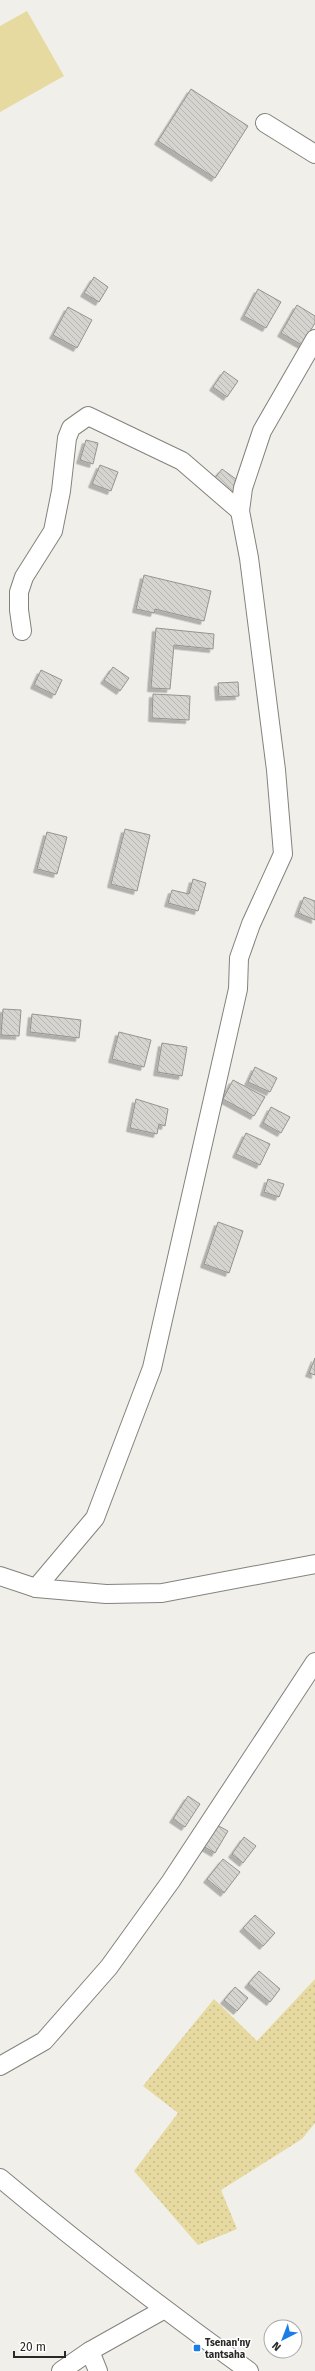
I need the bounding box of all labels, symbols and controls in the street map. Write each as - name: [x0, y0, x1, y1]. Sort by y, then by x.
- north arrow: [263, 2319, 303, 2359]
- scale bar: [14, 2333, 65, 2359]
- place label: Tsenan'ny tantsaha: [205, 2337, 251, 2361]
- text: N: [270, 2339, 284, 2353]
- text: 20 m: [20, 2340, 46, 2354]
- marker: Tsenan'ny tantsaha: [192, 2343, 202, 2353]

